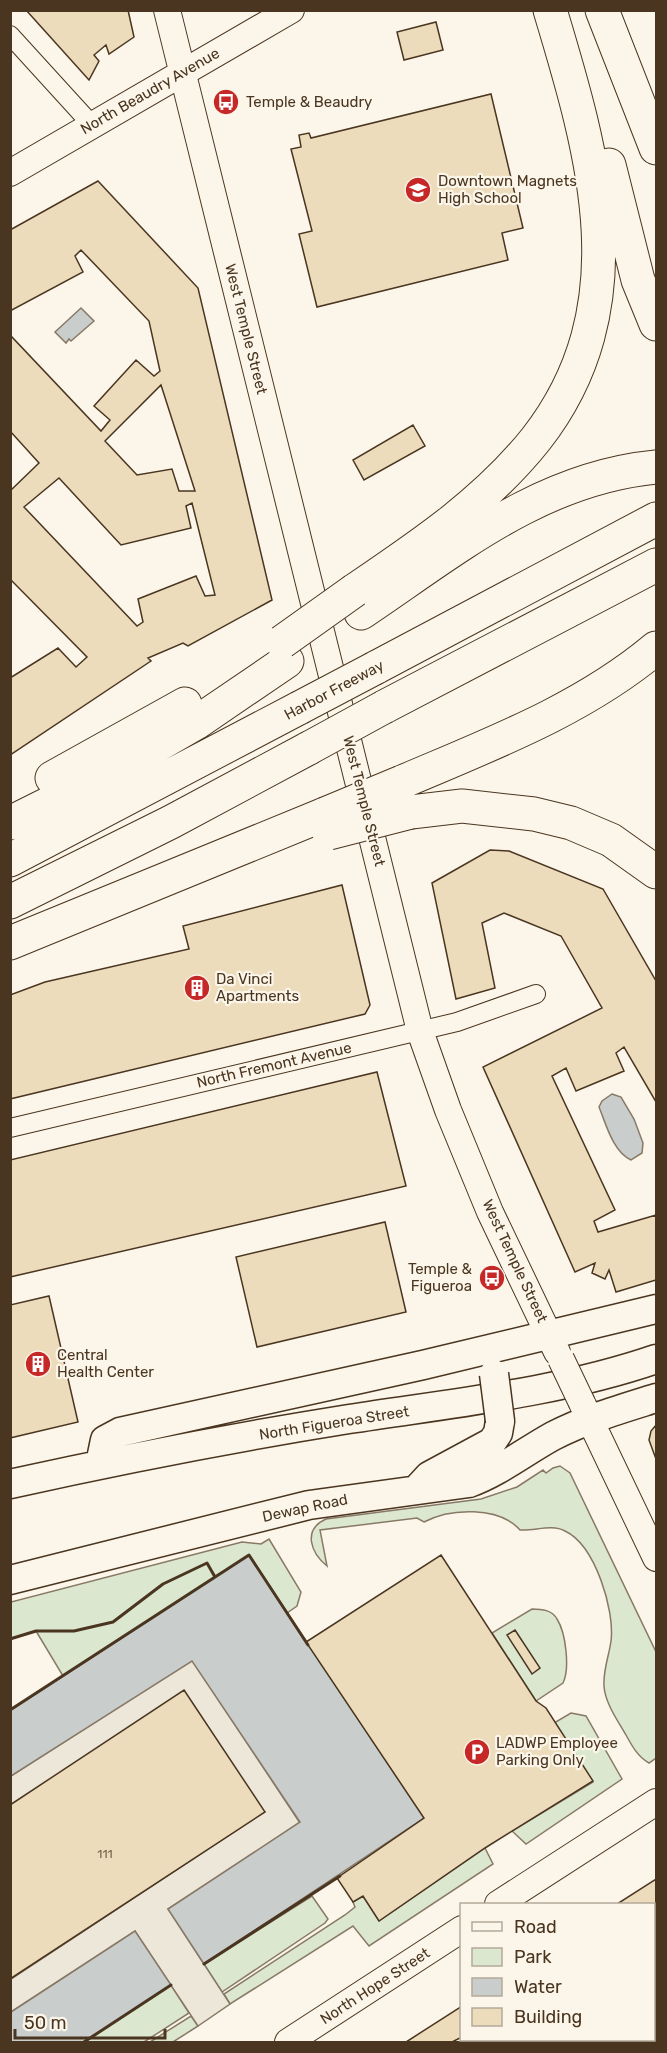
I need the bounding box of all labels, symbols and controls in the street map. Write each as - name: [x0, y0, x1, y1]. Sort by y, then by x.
- street label: North Beaudry Avenue: [77, 44, 223, 138]
- bus stop icon: Temple & Beaudry: [211, 87, 241, 117]
- place label: Temple & Beaudry: [246, 93, 372, 111]
- place label: Downtown Magnets High School: [438, 172, 577, 207]
- school or university icon: Downtown Magnets High School: [403, 175, 433, 205]
- street label: West Temple Street: [221, 262, 271, 396]
- street label: Harbor Freeway: [281, 656, 387, 724]
- street label: West Temple Street: [339, 734, 389, 868]
- place label: Da Vinci Apartments: [216, 970, 299, 1005]
- building icon: Da Vinci Apartments: [182, 973, 212, 1003]
- street label: North Fremont Avenue: [195, 1038, 353, 1092]
- street label: West Temple Street: [479, 1197, 552, 1326]
- place label: Temple & Figueroa: [408, 1260, 473, 1295]
- bus stop icon: Temple & Figueroa: [477, 1263, 507, 1293]
- place label: Central Health Center: [57, 1346, 154, 1381]
- building icon: Central Health Center: [23, 1349, 53, 1379]
- street label: North Figueroa Street: [258, 1402, 410, 1444]
- street label: Dewap Road: [261, 1490, 349, 1526]
- place label: LADWP Employee Parking Only: [496, 1734, 618, 1769]
- parking icon: LADWP Employee Parking Only: [462, 1737, 492, 1767]
- house number: 111: [97, 1847, 113, 1861]
- legend: [460, 1903, 655, 2041]
- text: Road: [514, 1916, 557, 1938]
- street label: North Hope Street: [317, 1944, 433, 2028]
- text: Park: [514, 1946, 552, 1968]
- text: Water: [514, 1976, 562, 1998]
- scale bar: [15, 2002, 165, 2040]
- text: Building: [514, 2006, 582, 2028]
- text: 50 m: [24, 2012, 67, 2034]

